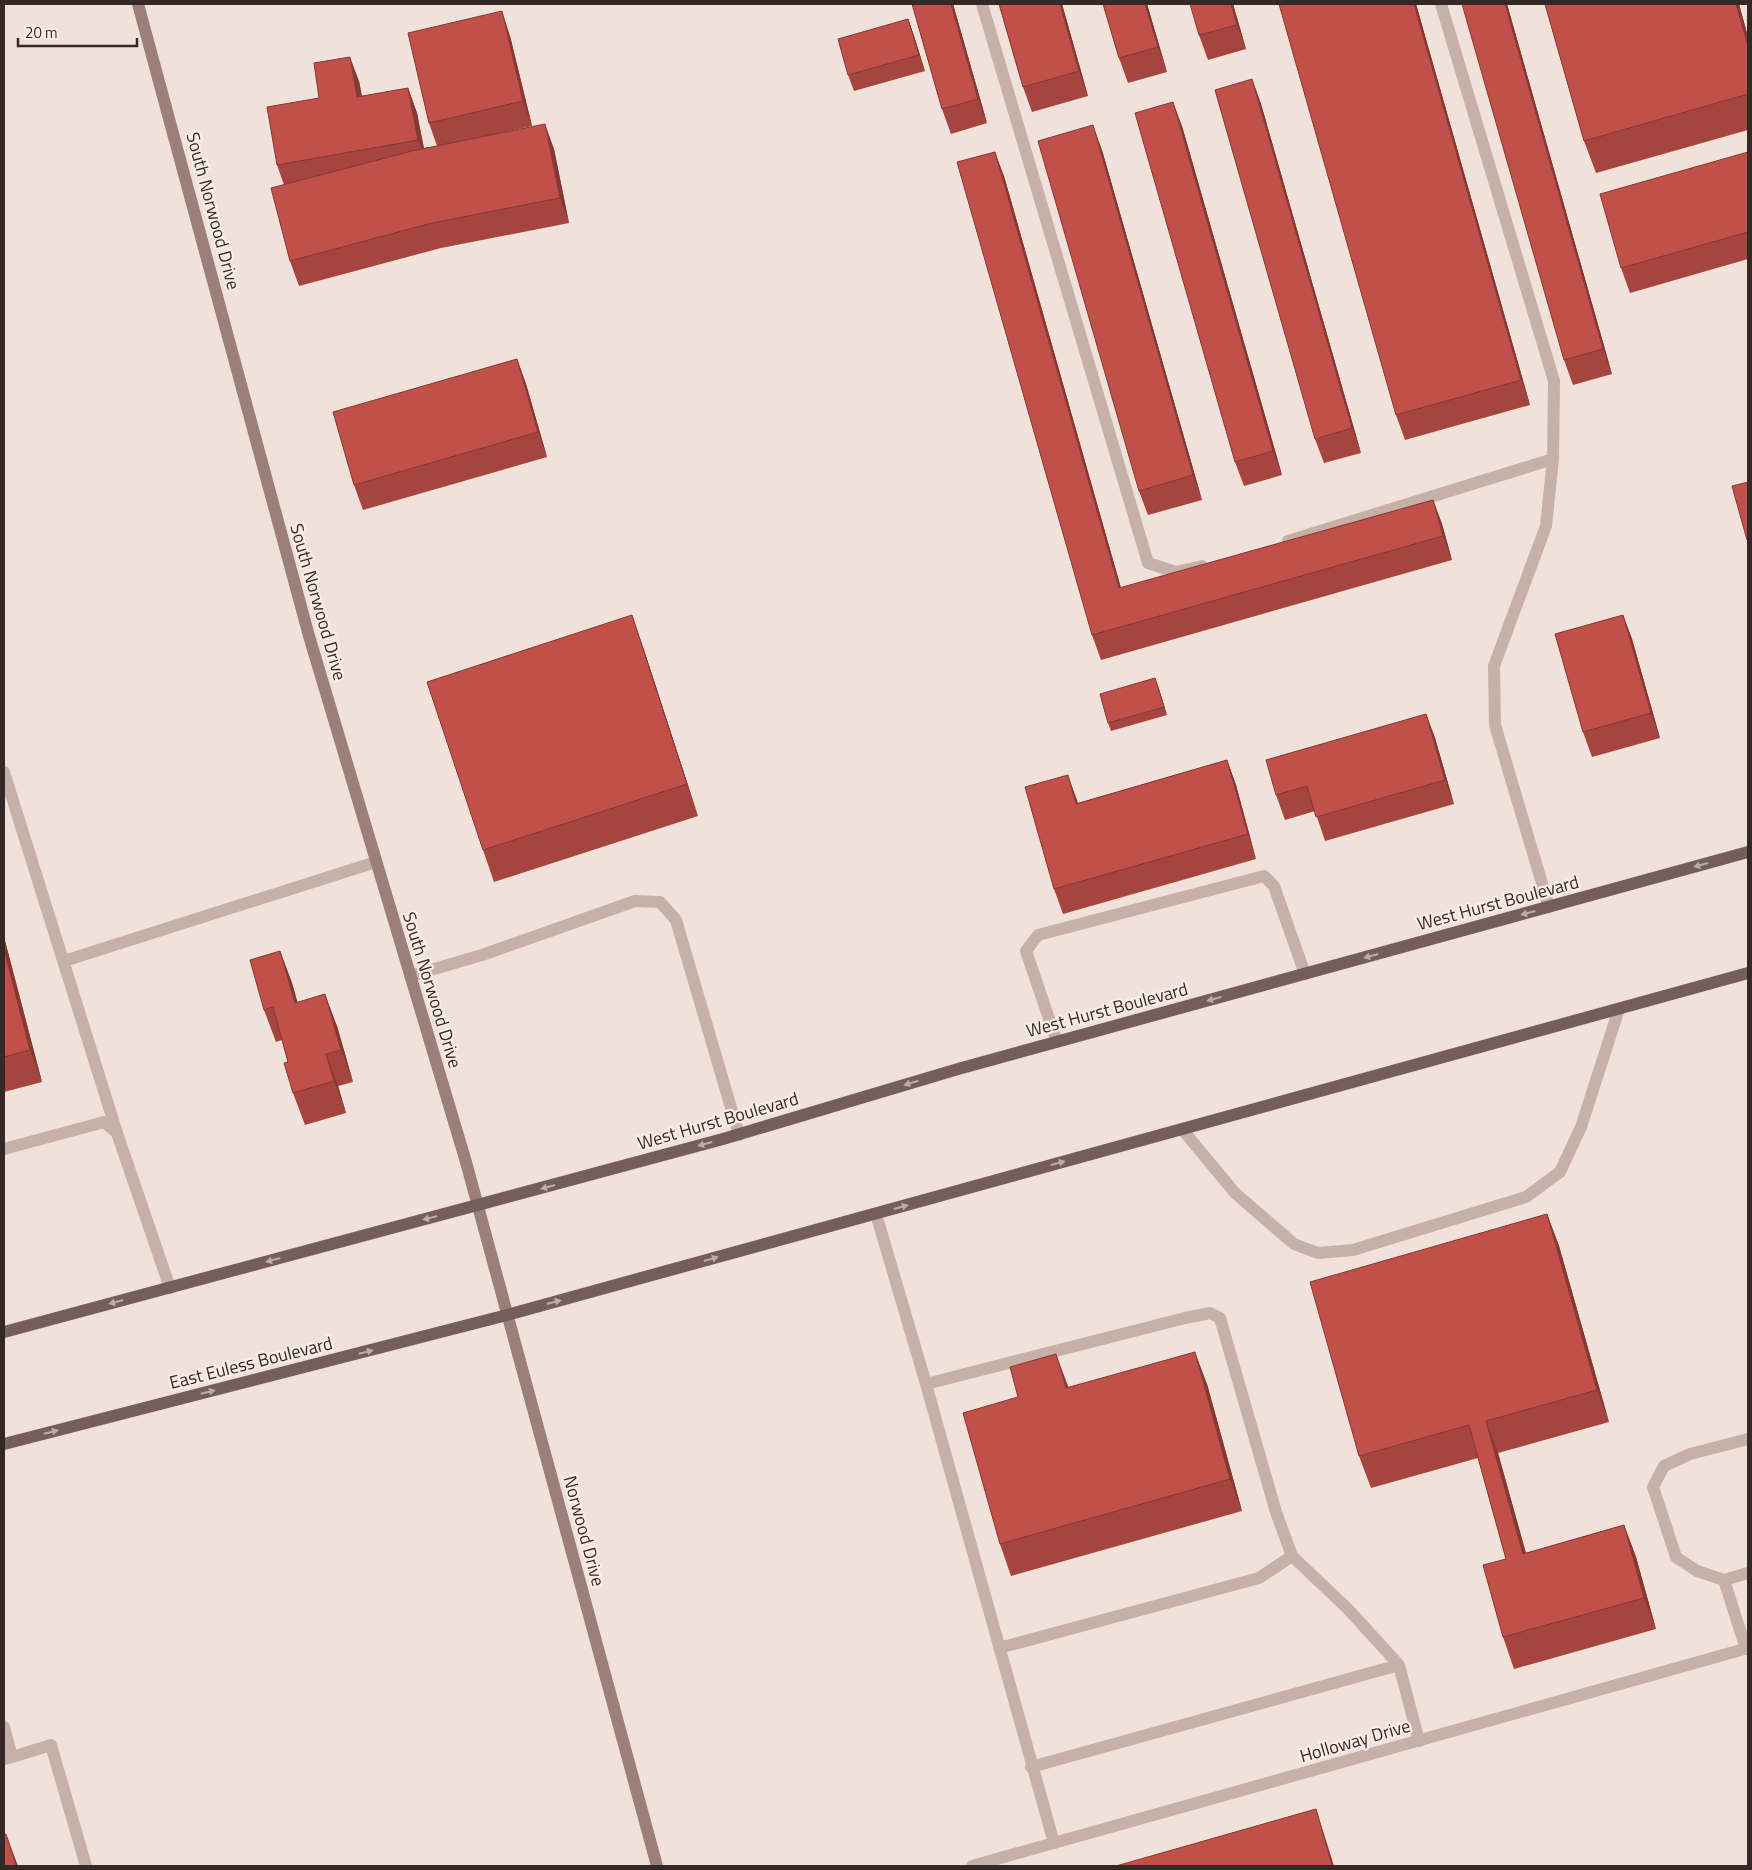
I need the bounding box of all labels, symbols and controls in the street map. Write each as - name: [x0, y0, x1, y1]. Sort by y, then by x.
- scale bar: [18, 15, 136, 47]
- text: 20 m: [25, 21, 58, 44]
- street label: South Norwood Drive: [179, 129, 247, 293]
- street label: South Norwood Drive: [283, 520, 354, 683]
- one-way arrow: [1694, 861, 1709, 869]
- street label: West Hurst Boulevard: [1414, 868, 1582, 937]
- street label: South Norwood Drive: [396, 908, 469, 1071]
- one-way arrow: [1520, 909, 1535, 917]
- one-way arrow: [1363, 952, 1378, 960]
- street label: West Hurst Boulevard: [1023, 975, 1191, 1044]
- one-way arrow: [1207, 995, 1222, 1003]
- one-way arrow: [904, 1079, 919, 1087]
- street label: West Hurst Boulevard: [634, 1085, 801, 1156]
- one-way arrow: [698, 1140, 713, 1148]
- one-way arrow: [1050, 1159, 1065, 1167]
- one-way arrow: [541, 1183, 556, 1191]
- one-way arrow: [894, 1202, 909, 1210]
- one-way arrow: [423, 1215, 438, 1223]
- one-way arrow: [703, 1255, 718, 1263]
- one-way arrow: [266, 1256, 281, 1264]
- one-way arrow: [109, 1298, 124, 1306]
- one-way arrow: [547, 1298, 562, 1306]
- street label: East Euless Boulevard: [166, 1329, 335, 1396]
- one-way arrow: [358, 1348, 373, 1356]
- one-way arrow: [201, 1388, 216, 1396]
- one-way arrow: [43, 1428, 58, 1436]
- street label: Norwood Drive: [557, 1473, 612, 1589]
- street label: Holloway Drive: [1296, 1712, 1413, 1769]

